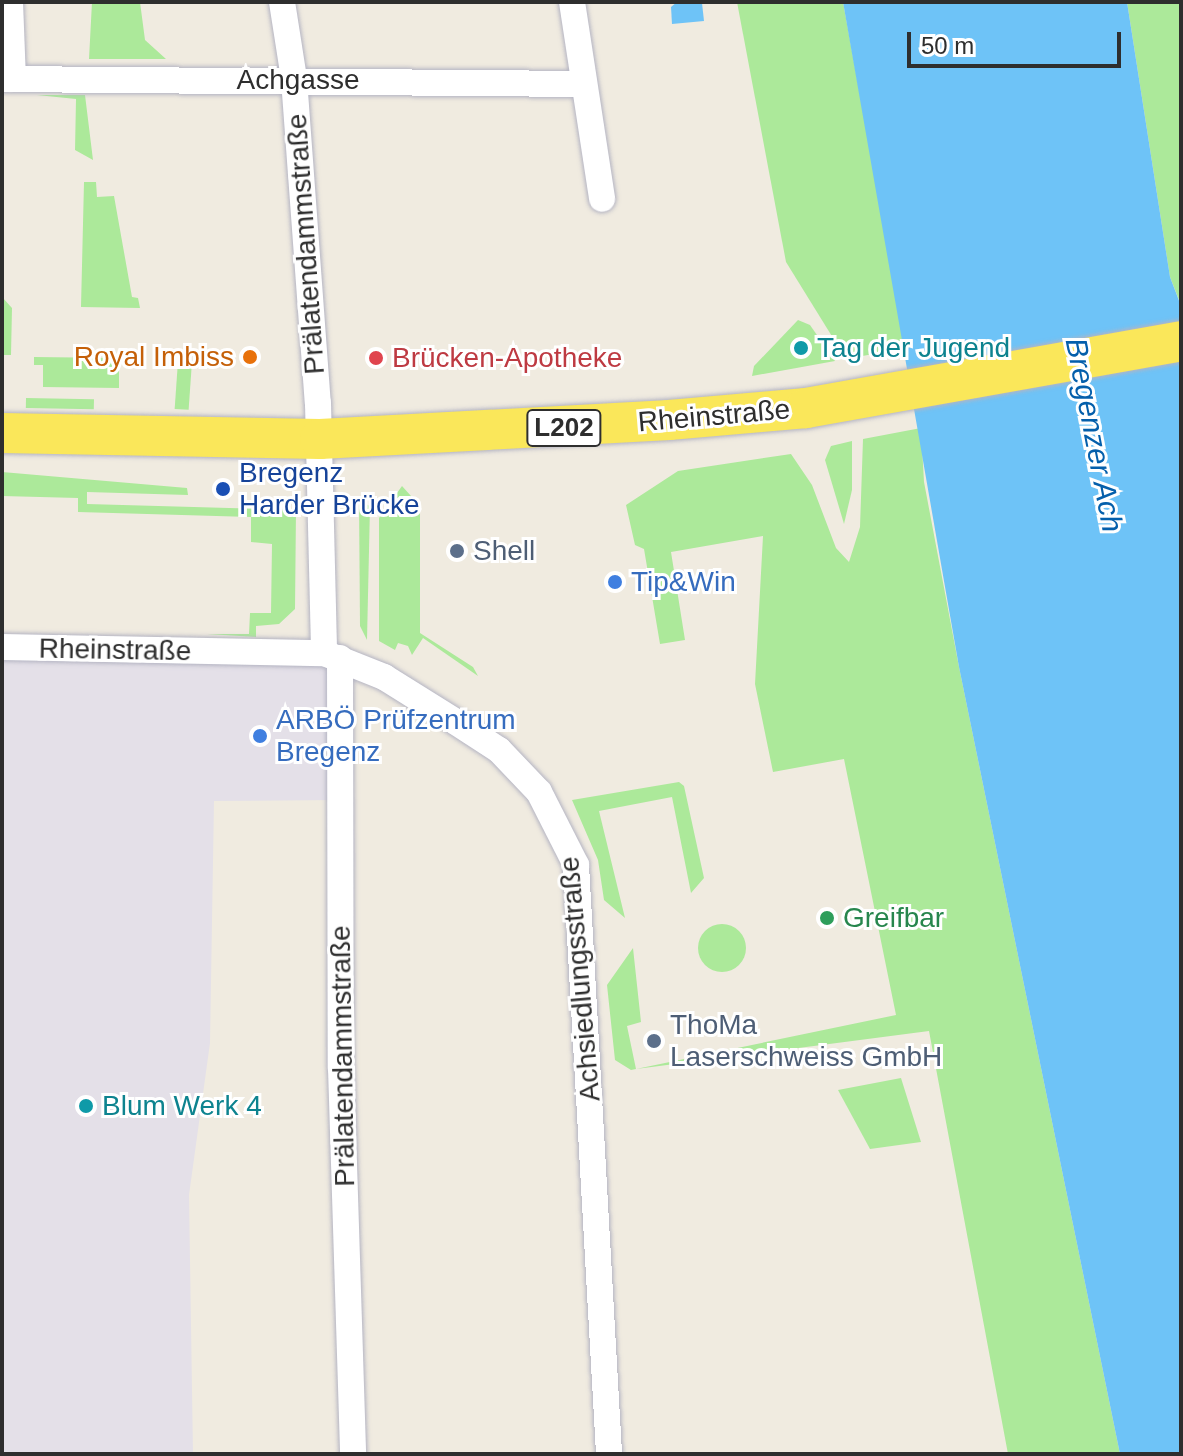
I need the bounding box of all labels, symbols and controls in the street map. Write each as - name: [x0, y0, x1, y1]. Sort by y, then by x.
- scale bar: [911, 16, 1125, 66]
- text: 50 m: [921, 32, 974, 59]
- street label: Achgasse: [237, 63, 359, 97]
- street label: Prälatendammstraße: [280, 112, 332, 376]
- place label: Tag der Jugend: [817, 331, 1010, 365]
- water label: Bregenzer Ach: [1057, 334, 1131, 536]
- marker: Tag der Jugend: [792, 339, 810, 357]
- place label: Royal Imbiss: [74, 340, 234, 374]
- place label: Brücken-Apotheke: [392, 341, 622, 375]
- marker: Royal Imbiss: [241, 348, 259, 366]
- marker: Brücken-Apotheke: [367, 349, 385, 367]
- street label: Rheinstraße: [637, 393, 791, 439]
- road number: L202: [526, 406, 602, 450]
- place label: Bregenz Harder Brücke: [239, 456, 420, 522]
- marker: Bregenz Harder Brücke: [214, 480, 232, 498]
- place label: Shell: [473, 534, 535, 568]
- marker: Shell: [448, 542, 466, 560]
- place label: Tip&Win: [631, 565, 736, 599]
- marker: Tip&Win: [606, 573, 624, 591]
- street label: Rheinstraße: [38, 632, 192, 668]
- place label: ARBÖ Prüfzentrum Bregenz: [276, 703, 516, 769]
- marker: ARBÖ Prüfzentrum Bregenz: [251, 727, 269, 745]
- street label: Achsiedlungsstraße: [553, 855, 607, 1103]
- place label: Greifbar: [843, 901, 944, 935]
- marker: Greifbar: [818, 909, 836, 927]
- street label: Prälatendammstraße: [324, 925, 362, 1187]
- place label: ThoMa Laserschweiss GmbH: [670, 1008, 942, 1074]
- marker: ThoMa Laserschweiss GmbH: [645, 1032, 663, 1050]
- place label: Blum Werk 4: [102, 1089, 262, 1123]
- marker: Blum Werk 4: [77, 1097, 95, 1115]

